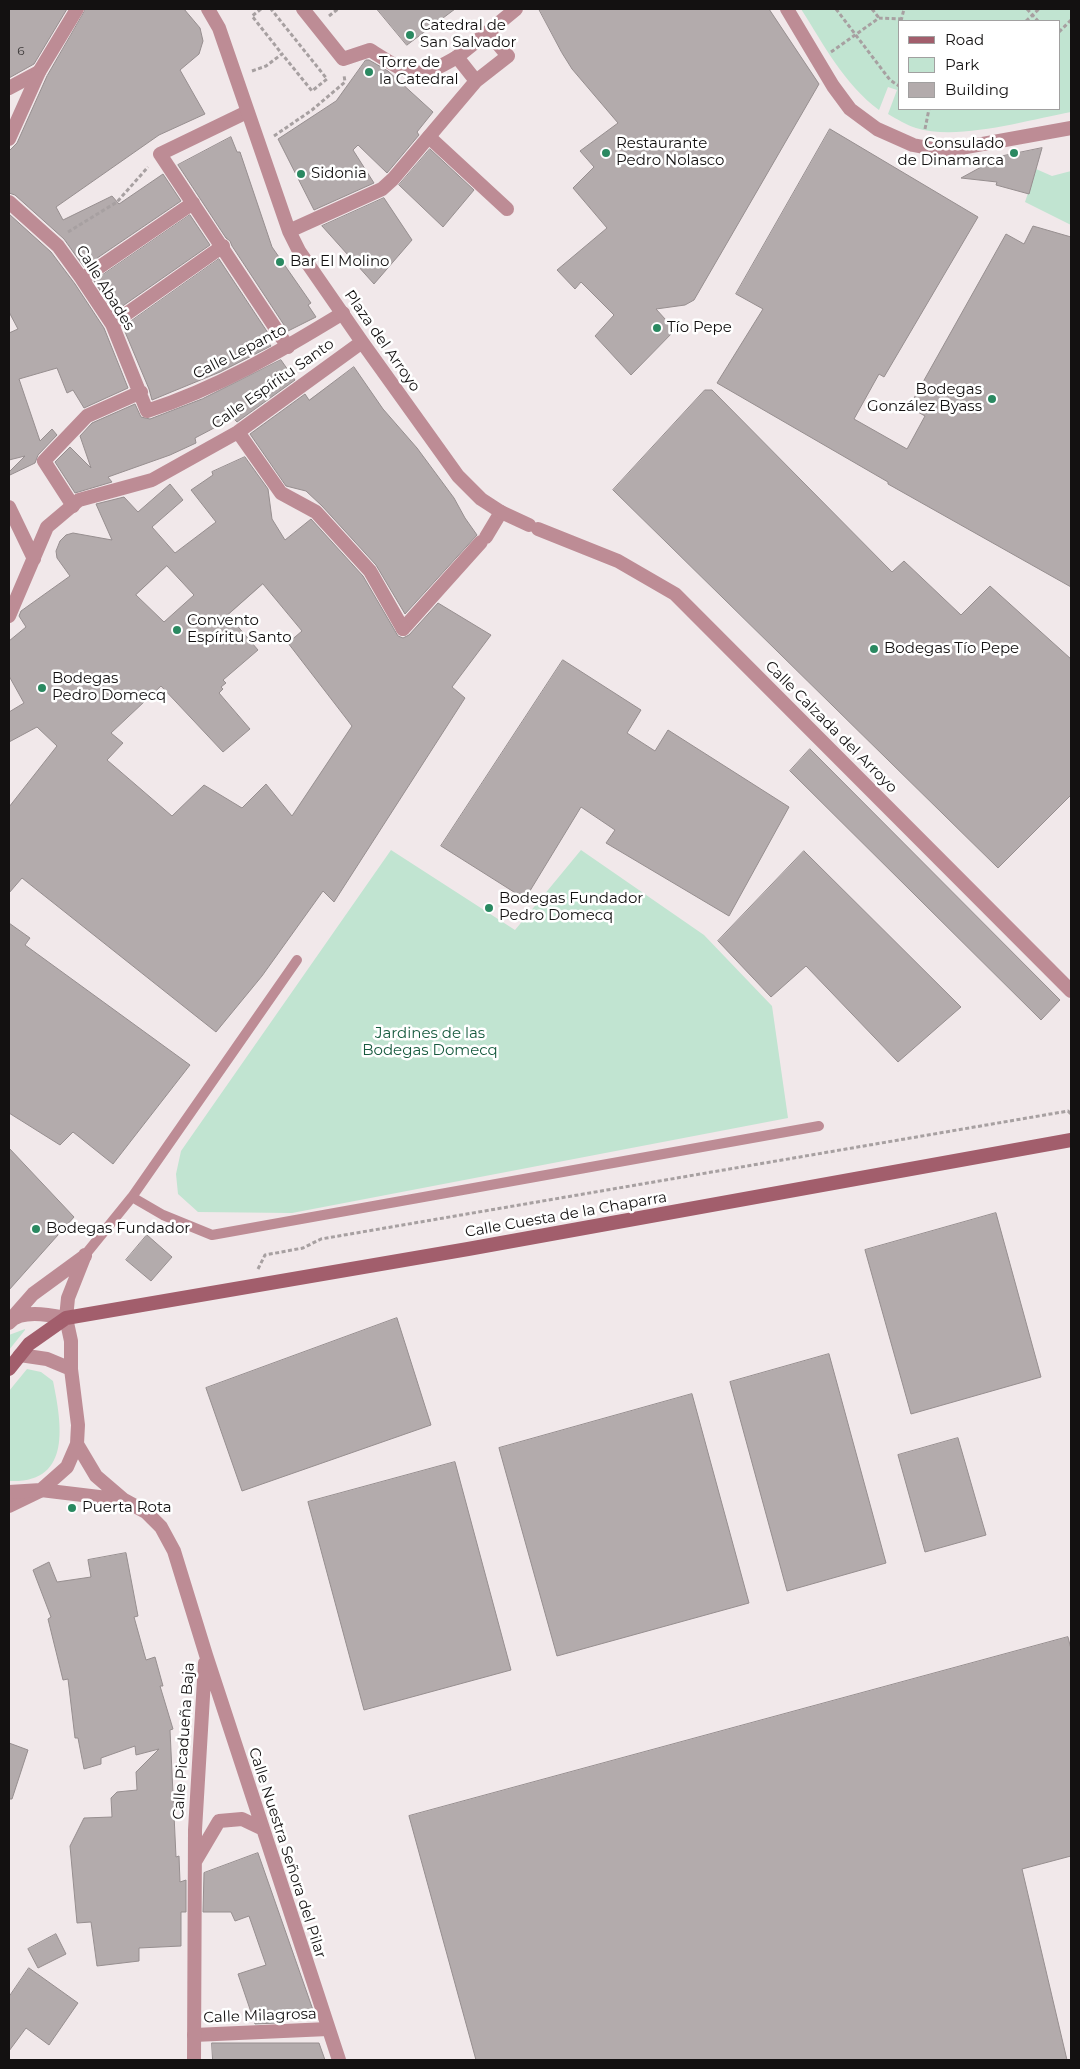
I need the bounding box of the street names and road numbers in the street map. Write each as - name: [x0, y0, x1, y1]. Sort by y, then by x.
- street label: Calle Abades: [72, 242, 138, 334]
- street label: Plaza del Arroyo: [340, 287, 424, 395]
- street label: Calle Lepanto: [190, 321, 290, 383]
- street label: Calle Espíritu Santo: [208, 335, 338, 433]
- street label: Calle Calzada del Arroyo: [761, 657, 901, 797]
- street label: Calle Cuesta de la Chaparra: [464, 1188, 668, 1242]
- street label: Calle Picadueña Baja: [170, 1662, 198, 1820]
- street label: Calle Nuestra Señora del Pilar: [244, 1745, 330, 1961]
- street label: Calle Milagrosa: [203, 2005, 317, 2027]

